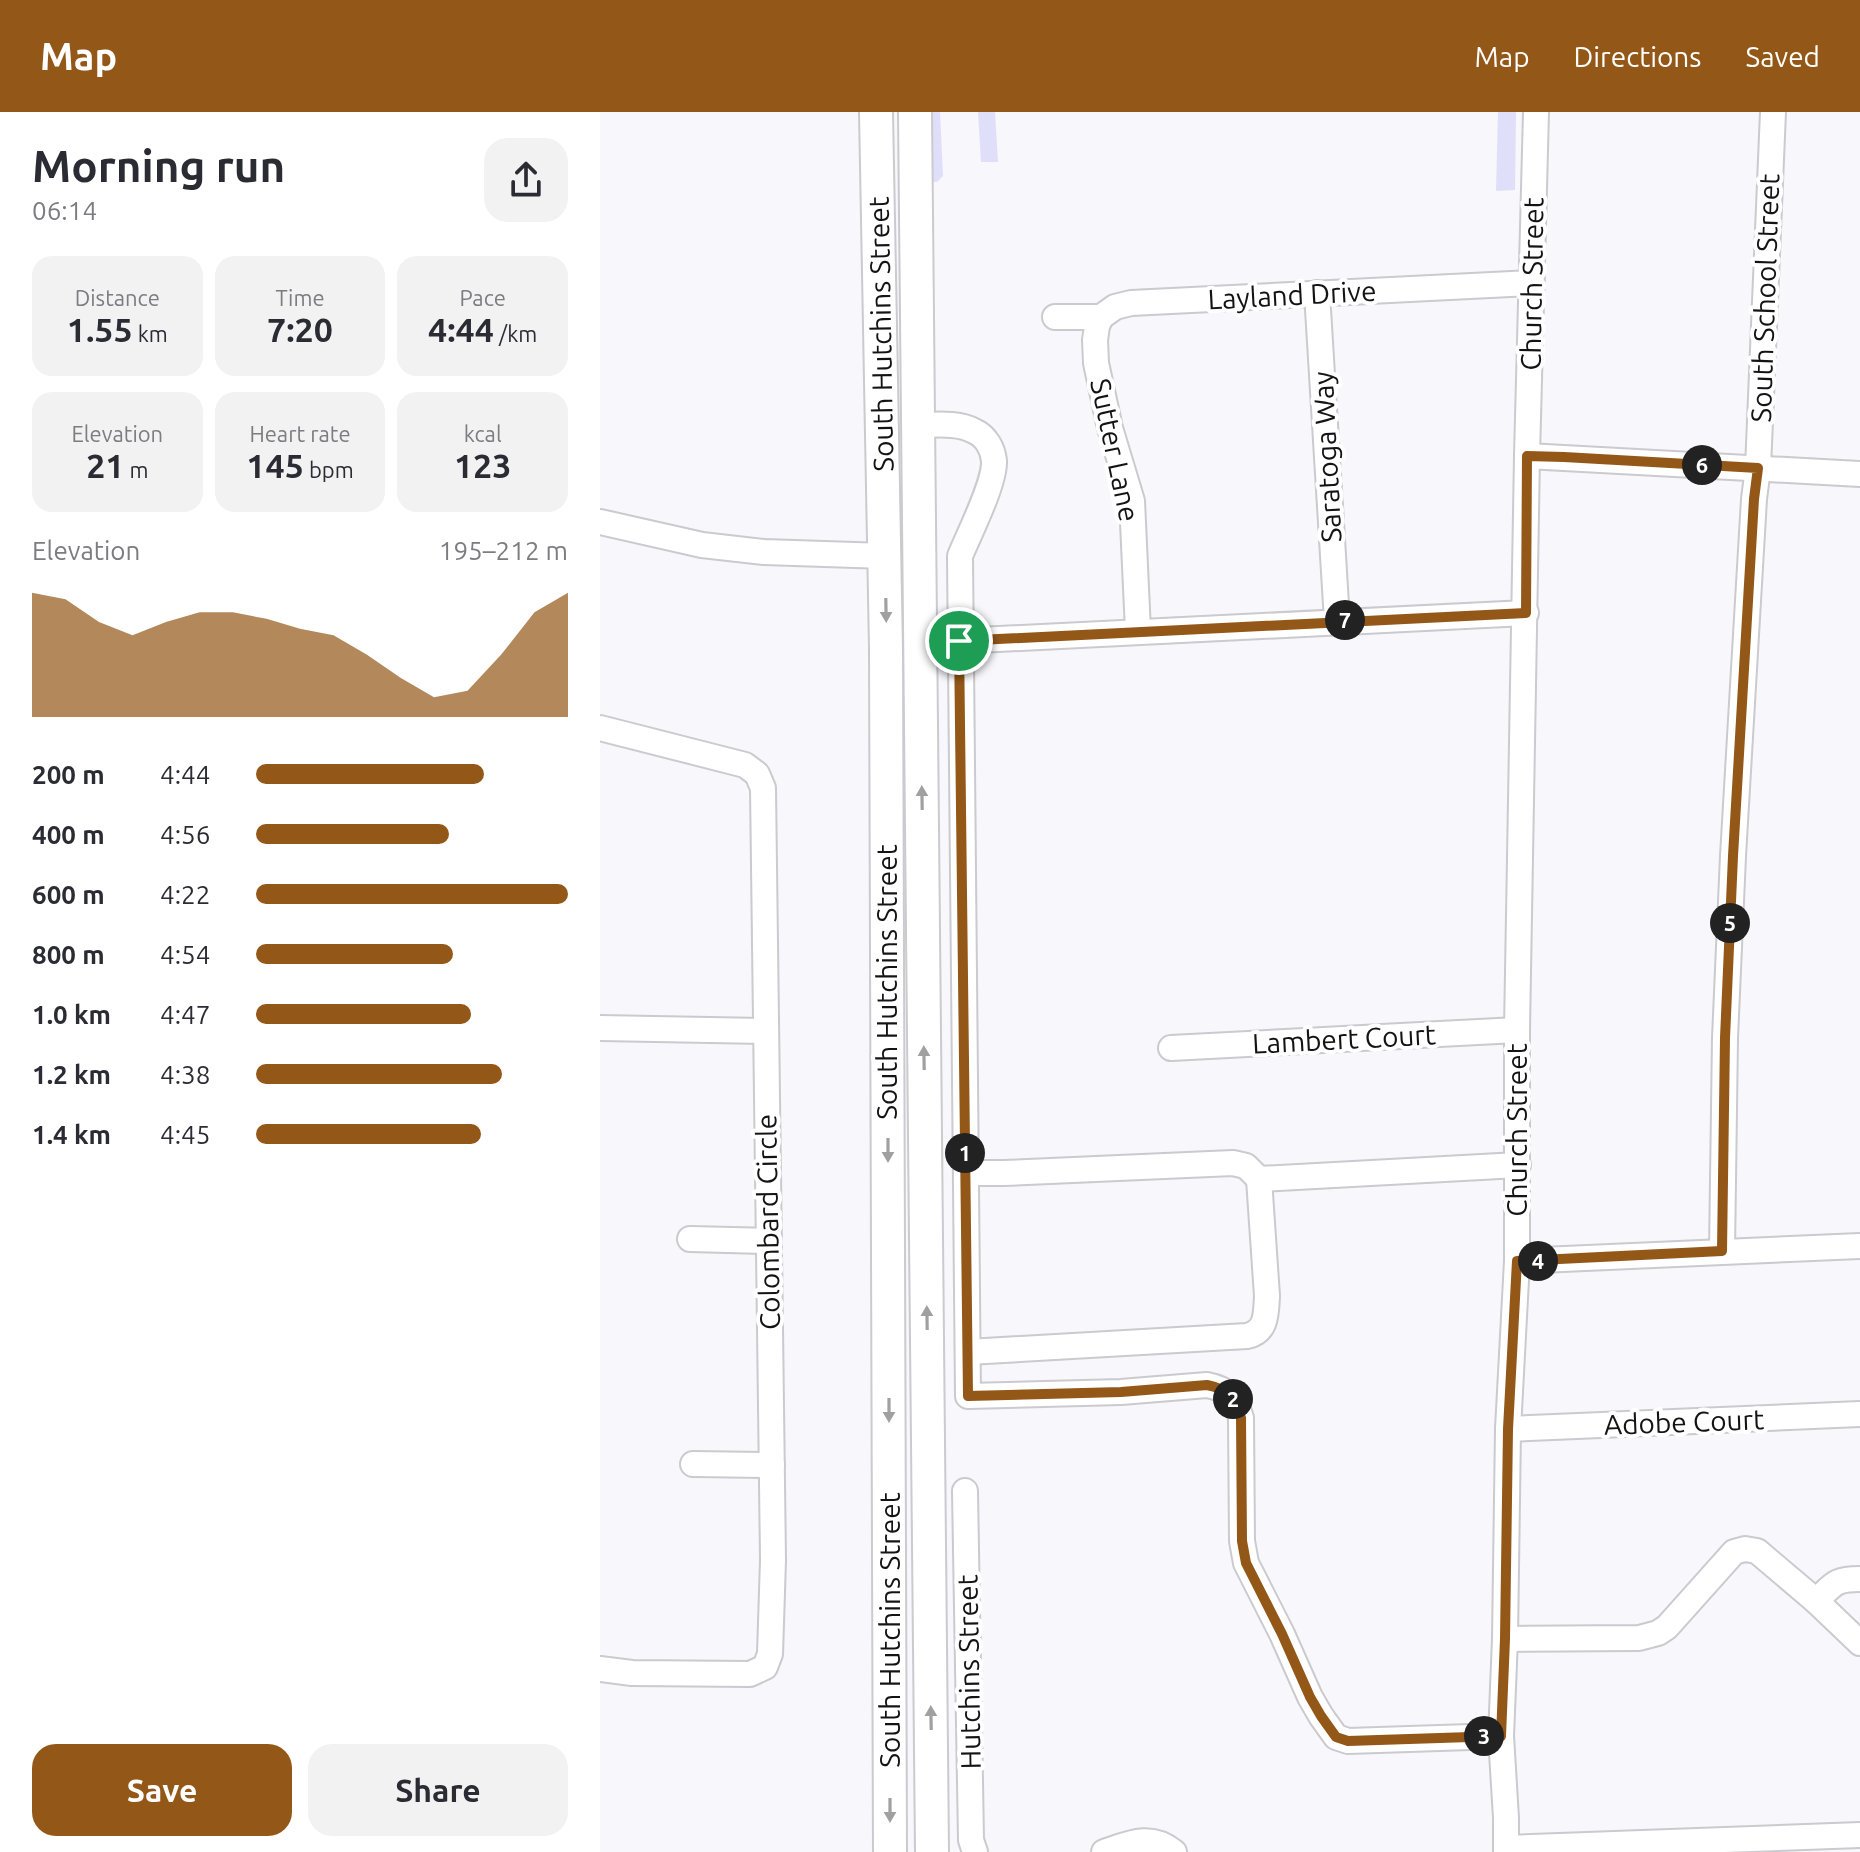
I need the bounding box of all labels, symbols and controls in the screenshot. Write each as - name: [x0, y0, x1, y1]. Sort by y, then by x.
- text: Map: [40, 35, 117, 77]
- text: Map: [1474, 41, 1530, 72]
- text: Directions: [1574, 41, 1701, 72]
- text: Saved: [1745, 41, 1820, 72]
- button: share: [484, 138, 568, 222]
- text: Morning run: [32, 141, 285, 190]
- street label: South School Street: [1745, 173, 1784, 423]
- text: 06:14: [32, 196, 97, 225]
- street label: South Hutchins Street: [863, 196, 898, 472]
- street label: Church Street: [1514, 197, 1549, 371]
- street label: Layland Drive: [1207, 275, 1377, 314]
- text: Distance: [75, 285, 160, 310]
- text: Time: [275, 285, 325, 310]
- text: Pace: [459, 285, 506, 310]
- text: 1.55: [67, 310, 133, 348]
- text: 7:20: [267, 310, 333, 348]
- text: 4:44: [428, 310, 494, 348]
- text: km: [133, 321, 168, 346]
- text: /km: [494, 321, 537, 346]
- street label: Saratoga Way: [1307, 371, 1346, 543]
- street label: Sutter Lane: [1085, 376, 1146, 524]
- text: Elevation: [71, 421, 163, 446]
- text: Heart rate: [249, 421, 351, 446]
- text: kcal: [464, 421, 502, 446]
- pin: 6: [1682, 445, 1722, 485]
- text: 21: [86, 446, 124, 484]
- text: 145: [246, 446, 304, 484]
- text: 123: [454, 446, 511, 484]
- text: 6: [1696, 452, 1708, 477]
- text: m: [124, 457, 149, 482]
- text: bpm: [304, 457, 354, 482]
- text: Elevation: [32, 536, 140, 565]
- text: 195–212 m: [439, 536, 568, 565]
- one-way arrow: [879, 598, 892, 623]
- pin: 7: [1325, 600, 1365, 640]
- pin: [925, 607, 993, 675]
- text: 7: [1339, 607, 1351, 632]
- icon: arrive: [937, 619, 981, 663]
- text: 200 m: [32, 760, 105, 789]
- text: 4:44: [160, 760, 210, 789]
- one-way arrow: [916, 785, 928, 810]
- text: 400 m: [32, 820, 105, 849]
- text: 4:56: [160, 820, 210, 849]
- street label: South Hutchins Street: [871, 844, 902, 1120]
- text: 600 m: [32, 880, 105, 909]
- text: 4:22: [160, 880, 210, 909]
- pin: 5: [1710, 903, 1750, 943]
- text: 5: [1724, 910, 1736, 935]
- text: 800 m: [32, 940, 105, 969]
- text: 4:54: [160, 940, 210, 969]
- text: 1.0 km: [32, 1000, 111, 1029]
- text: 4:47: [160, 1000, 210, 1029]
- street label: Lambert Court: [1251, 1018, 1437, 1059]
- street label: Church Street: [1501, 1043, 1532, 1217]
- one-way arrow: [918, 1045, 931, 1070]
- text: 1.2 km: [32, 1060, 111, 1089]
- text: 4:38: [160, 1060, 210, 1089]
- street label: Colombard Circle: [750, 1114, 785, 1330]
- text: 1.4 km: [32, 1120, 111, 1149]
- text: 4:45: [160, 1120, 210, 1149]
- pin: 1: [945, 1133, 985, 1173]
- one-way arrow: [882, 1138, 894, 1163]
- text: 1: [959, 1140, 971, 1165]
- pin: 4: [1518, 1241, 1558, 1281]
- text: 4: [1532, 1248, 1544, 1273]
- one-way arrow: [921, 1305, 933, 1330]
- pin: 2: [1213, 1379, 1253, 1419]
- text: 2: [1227, 1386, 1239, 1411]
- one-way arrow: [883, 1398, 895, 1423]
- street label: Adobe Court: [1603, 1403, 1765, 1440]
- street label: South Hutchins Street: [874, 1492, 905, 1768]
- street label: Hutchins Street: [951, 1574, 986, 1770]
- one-way arrow: [925, 1705, 937, 1730]
- pin: 3: [1464, 1716, 1504, 1756]
- text: 3: [1478, 1723, 1490, 1748]
- button: Save: [32, 1744, 292, 1836]
- button: Share: [308, 1744, 568, 1836]
- one-way arrow: [884, 1798, 896, 1823]

